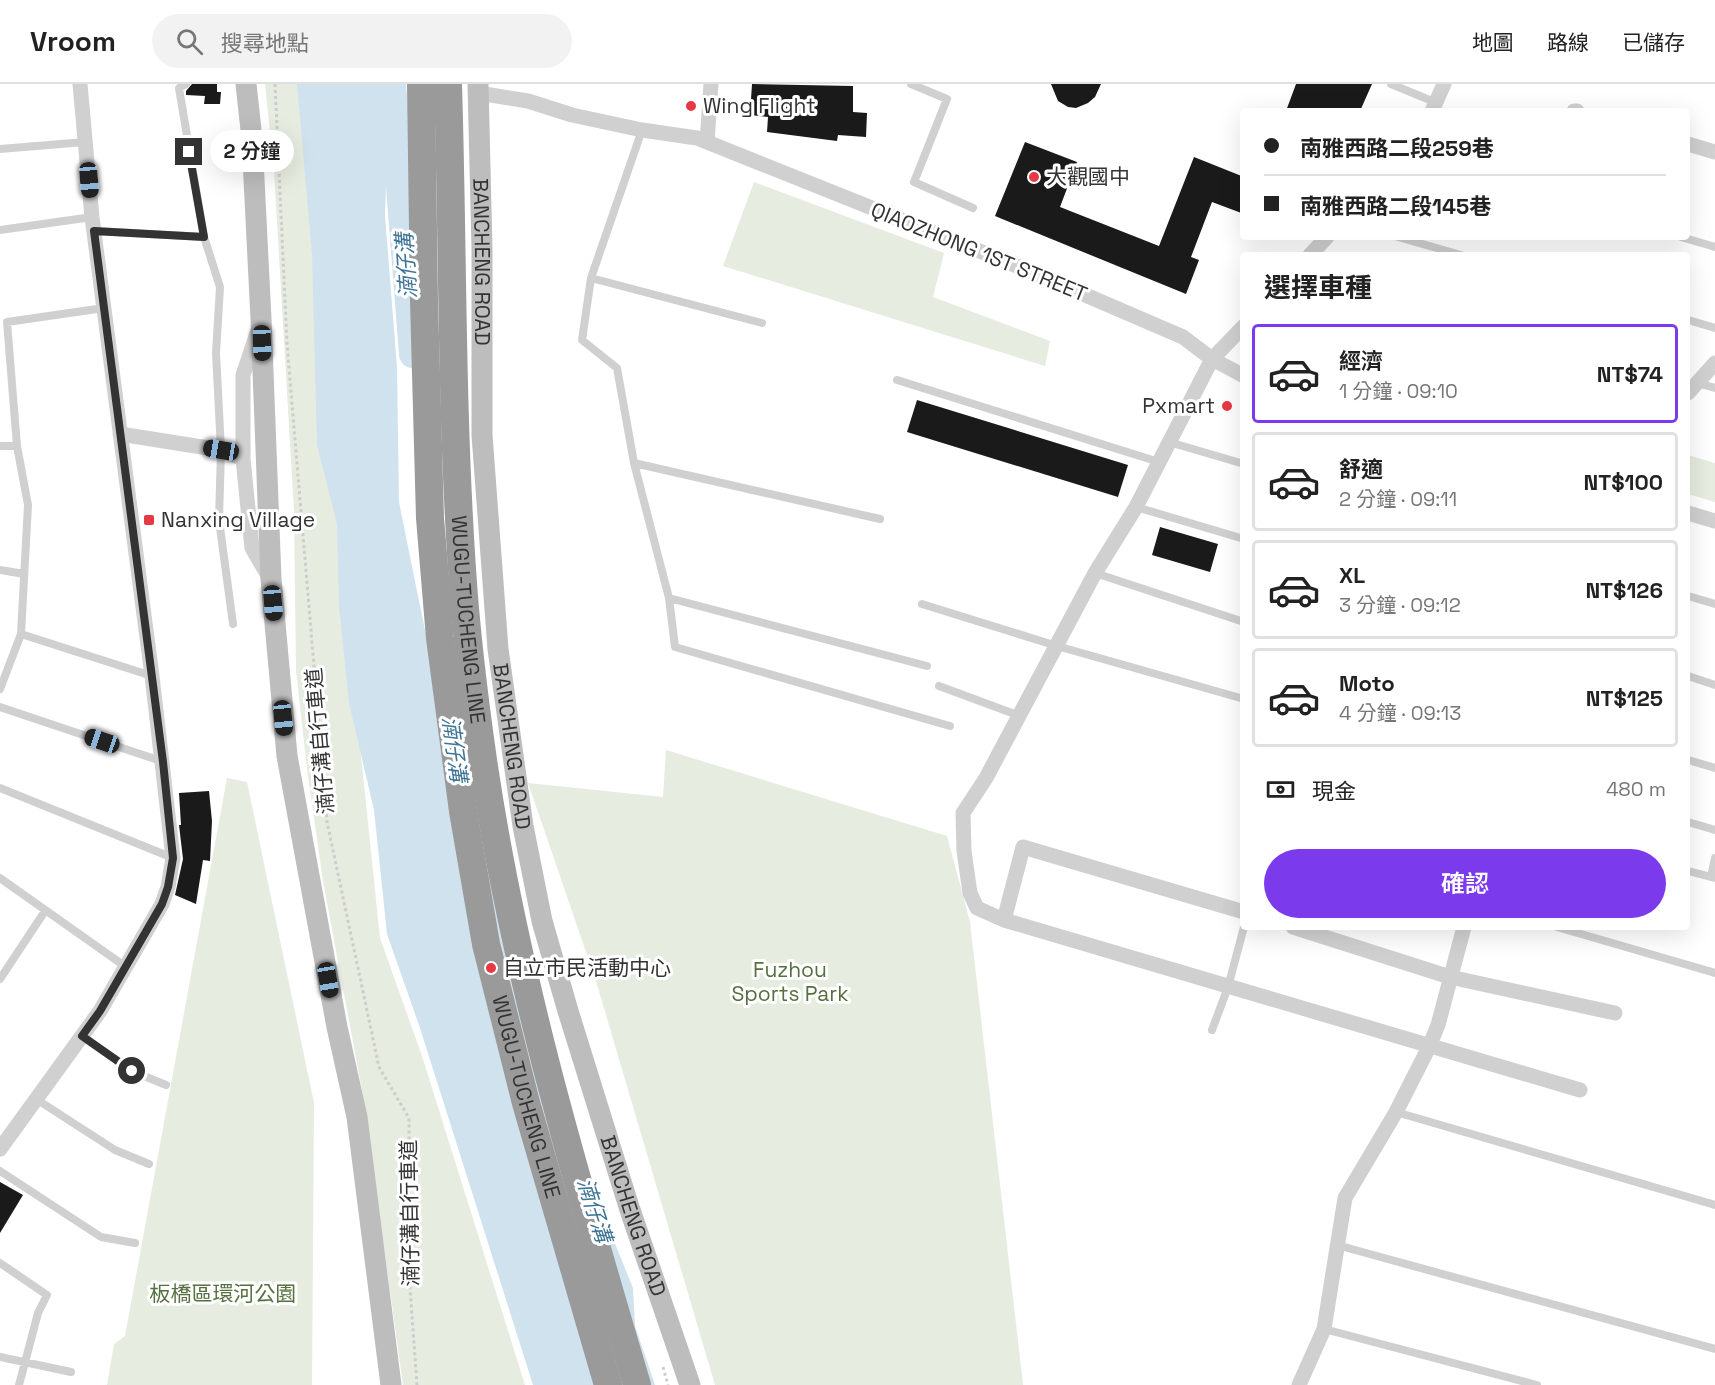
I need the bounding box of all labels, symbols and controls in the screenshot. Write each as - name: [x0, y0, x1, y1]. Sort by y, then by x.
- search box: [152, 14, 572, 68]
- text: Vroom: [30, 23, 116, 59]
- icon: search: [173, 25, 206, 58]
- text: 搜尋地點: [221, 29, 309, 57]
- text: 地圖: [1472, 29, 1514, 56]
- text: 路線: [1547, 29, 1589, 56]
- text: 已儲存: [1622, 29, 1685, 56]
- place label: Wing Flight: [703, 92, 816, 119]
- marker: Wing Flight: [684, 99, 698, 113]
- callout: 2 分鐘: [210, 131, 294, 173]
- text: 南雅西路二段259巷: [1300, 134, 1494, 162]
- route end: [175, 138, 202, 165]
- text: 2 分鐘: [224, 138, 280, 164]
- car: [78, 161, 100, 199]
- place label: 大觀國中: [1046, 163, 1130, 190]
- marker: 大觀國中: [1027, 170, 1041, 184]
- street label: BANCHENG ROAD: [467, 178, 496, 346]
- text: 南雅西路二段145巷: [1300, 192, 1491, 220]
- street label: QIAOZHONG 1ST STREET: [867, 196, 1091, 307]
- water label: 湳仔溝: [390, 229, 422, 300]
- text: 選擇車種: [1264, 270, 1372, 305]
- car: [252, 325, 272, 361]
- icon: car: [1267, 347, 1321, 401]
- text: 經濟: [1339, 347, 1383, 375]
- text: NT$74: [1597, 360, 1663, 388]
- text: 1 分鐘 · 09:10: [1339, 378, 1458, 404]
- place label: Pxmart: [1142, 392, 1215, 419]
- marker: Pxmart: [1220, 399, 1234, 413]
- car: [202, 438, 240, 462]
- icon: car: [1267, 455, 1321, 509]
- text: 舒適: [1339, 455, 1383, 483]
- text: NT$100: [1584, 468, 1663, 496]
- text: 2 分鐘 · 09:11: [1339, 486, 1457, 512]
- place label: Nanxing Village: [161, 506, 315, 533]
- marker: Nanxing Village: [142, 513, 156, 527]
- street label: WUGU-TUCHENG LINE: [446, 515, 492, 725]
- text: XL: [1339, 561, 1365, 589]
- icon: car: [1267, 563, 1321, 617]
- text: NT$126: [1585, 576, 1663, 604]
- car: [262, 584, 284, 622]
- text: 3 分鐘 · 09:12: [1339, 592, 1461, 618]
- street label: BANCHENG ROAD: [487, 661, 537, 831]
- street label: 湳仔溝自行車道: [300, 667, 339, 815]
- text: Moto: [1339, 669, 1395, 697]
- icon: car: [1267, 671, 1321, 725]
- text: NT$125: [1586, 684, 1663, 712]
- car: [272, 699, 294, 737]
- text: 4 分鐘 · 09:13: [1339, 700, 1461, 726]
- water label: 湳仔溝: [437, 714, 474, 787]
- car: [82, 727, 122, 755]
- icon: cash: [1264, 773, 1297, 806]
- text: 480 m: [1606, 776, 1666, 802]
- text: 現金: [1312, 777, 1356, 805]
- button: 確認: [1264, 849, 1666, 918]
- place label: 自立市民活動中心: [503, 954, 671, 981]
- park label: Fuzhou Sports Park: [731, 956, 849, 1007]
- car: [316, 961, 340, 999]
- marker: 自立市民活動中心: [484, 961, 498, 975]
- street label: WUGU-TUCHENG LINE: [486, 992, 567, 1201]
- route start: [118, 1057, 145, 1084]
- street label: BANCHENG ROAD: [595, 1132, 673, 1300]
- street label: 湳仔溝自行車道: [395, 1139, 424, 1287]
- water label: 湳仔溝: [571, 1174, 619, 1249]
- park label: 板橋區環河公園: [150, 1280, 297, 1307]

